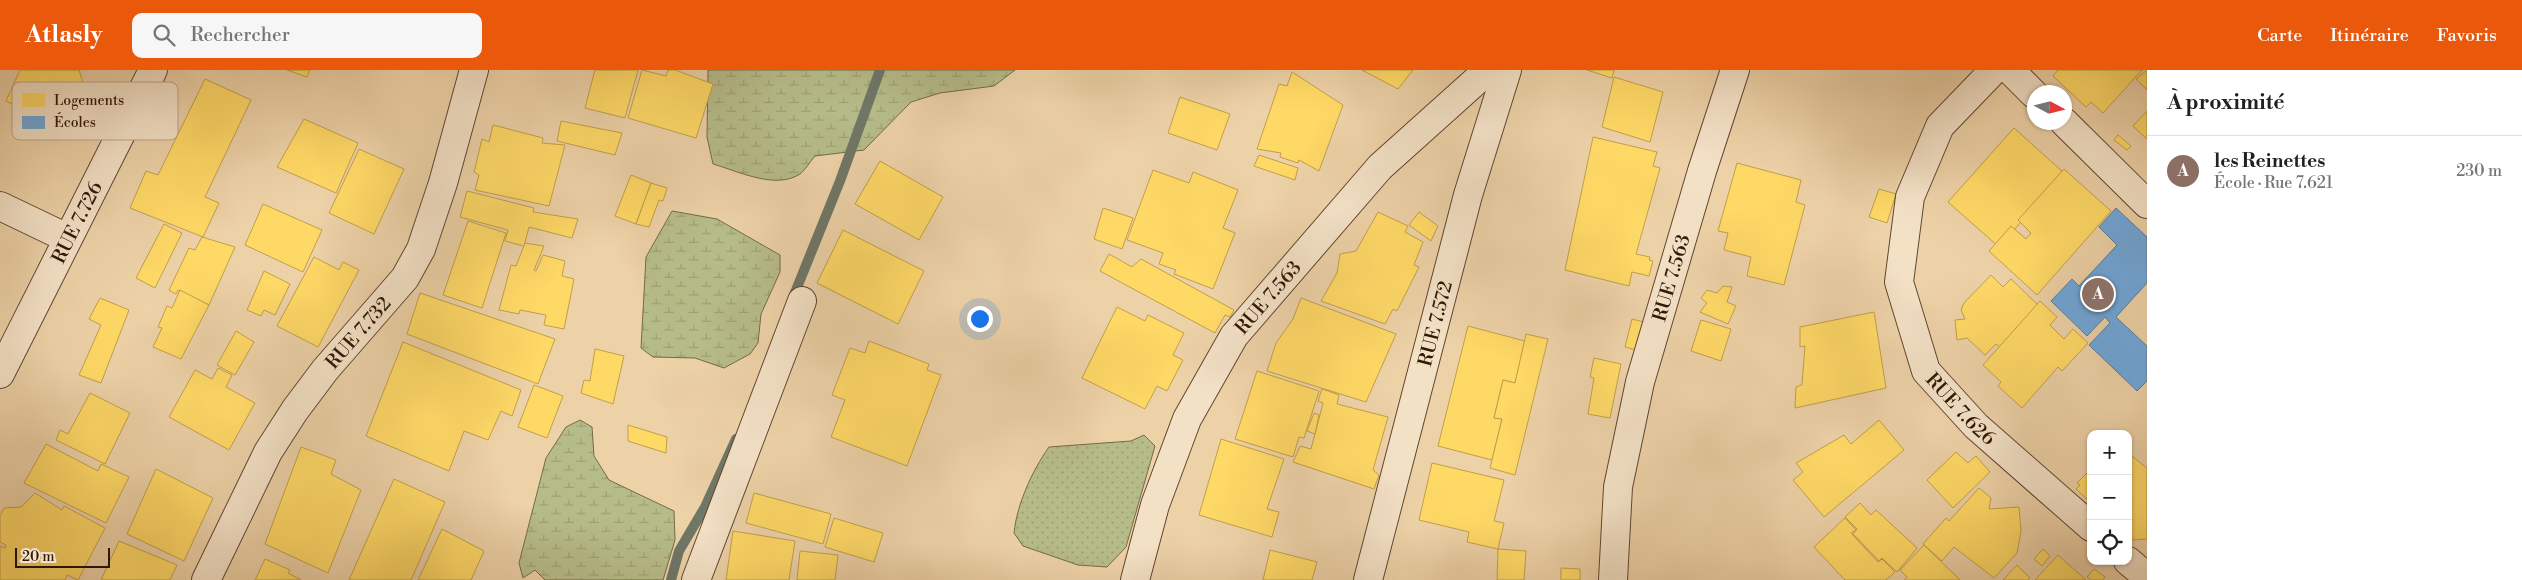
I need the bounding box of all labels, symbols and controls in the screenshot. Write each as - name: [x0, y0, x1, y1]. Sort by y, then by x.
- search box: [132, 13, 482, 58]
- text: Atlasly: [25, 20, 102, 50]
- icon: search: [150, 21, 178, 49]
- text: Rechercher: [190, 23, 290, 47]
- text: Carte: [2257, 24, 2302, 47]
- text: Itinéraire: [2330, 24, 2409, 47]
- text: Favoris: [2437, 24, 2497, 47]
- legend: [12, 82, 178, 140]
- north arrow: [2027, 85, 2072, 130]
- text: À proximité: [2167, 90, 2284, 116]
- text: Logements: [54, 92, 124, 110]
- text: Écoles: [54, 112, 96, 132]
- text: les Reinettes: [2214, 149, 2325, 173]
- text: A: [2177, 161, 2189, 181]
- text: 230 m: [2456, 161, 2502, 181]
- text: École · Rue 7.621: [2214, 173, 2333, 193]
- street label: RUE 7.726: [47, 178, 108, 268]
- street label: RUE 7.563: [1647, 232, 1696, 325]
- street label: RUE 7.563: [1230, 256, 1307, 340]
- pin: A: [2082, 275, 2114, 313]
- street label: RUE 7.572: [1413, 279, 1458, 369]
- street label: RUE 7.732: [321, 292, 396, 374]
- your location: [967, 306, 993, 332]
- street label: RUE 7.626: [1920, 368, 2000, 451]
- map controls: [2087, 430, 2132, 565]
- button: +: [2087, 430, 2132, 475]
- button: −: [2087, 475, 2132, 520]
- button: locate: [2087, 520, 2132, 565]
- scale bar: [15, 545, 110, 568]
- text: 20 m: [22, 548, 54, 566]

